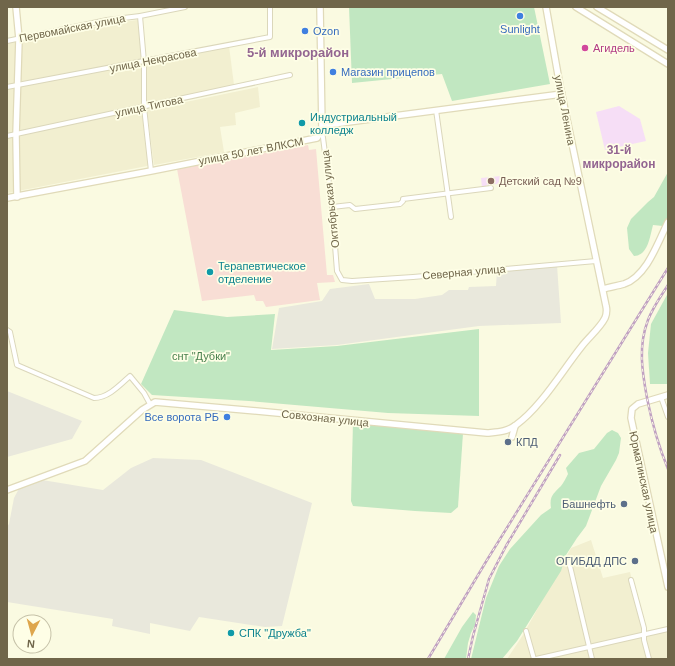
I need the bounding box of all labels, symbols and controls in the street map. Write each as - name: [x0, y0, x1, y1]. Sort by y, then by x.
- marker: Sunlight: [515, 11, 525, 21]
- street label: Первомайская улица: [18, 12, 127, 44]
- place label: Sunlight: [500, 23, 540, 35]
- place label: Ozon: [313, 25, 339, 37]
- marker: Ozon: [300, 26, 310, 36]
- place label: Агидель: [593, 42, 635, 54]
- marker: Агидель: [580, 43, 590, 53]
- district label: 5-й микрорайон: [247, 45, 349, 60]
- street label: улица Некрасова: [109, 46, 198, 74]
- place label: Магазин прицепов: [341, 66, 435, 78]
- marker: Магазин прицепов: [328, 67, 338, 77]
- street label: улица Ленина: [552, 74, 578, 147]
- street label: улица Титова: [114, 93, 185, 119]
- place label: Индустриальный колледж: [310, 111, 397, 136]
- marker: Индустриальный колледж: [297, 118, 307, 128]
- street label: улица 50 лет ВЛКСМ: [198, 135, 304, 167]
- district label: 31-й микрорайон: [583, 143, 655, 171]
- street label: Октябрьская улица: [319, 148, 341, 249]
- place label: Детский сад №9: [499, 175, 582, 187]
- marker: Детский сад №9: [486, 176, 496, 186]
- place label: Терапевтическое отделение: [218, 260, 306, 285]
- street label: Северная улица: [422, 262, 507, 282]
- marker: Терапевтическое отделение: [205, 267, 215, 277]
- park label: снт "Дубки": [172, 350, 230, 362]
- street label: Совхозная улица: [281, 407, 370, 429]
- place label: Все ворота РБ: [145, 411, 219, 423]
- marker: Все ворота РБ: [222, 412, 232, 422]
- street label: Юрматинская улица: [627, 430, 661, 535]
- place label: КПД: [516, 436, 538, 448]
- marker: КПД: [503, 437, 513, 447]
- place label: Башнефть: [562, 498, 616, 510]
- marker: Башнефть: [619, 499, 629, 509]
- place label: ОГИБДД ДПС: [556, 555, 627, 567]
- marker: ОГИБДД ДПС: [630, 556, 640, 566]
- north arrow: [12, 614, 52, 654]
- place label: СПК "Дружба": [239, 627, 311, 639]
- marker: СПК "Дружба": [226, 628, 236, 638]
- text: N: [26, 638, 36, 650]

